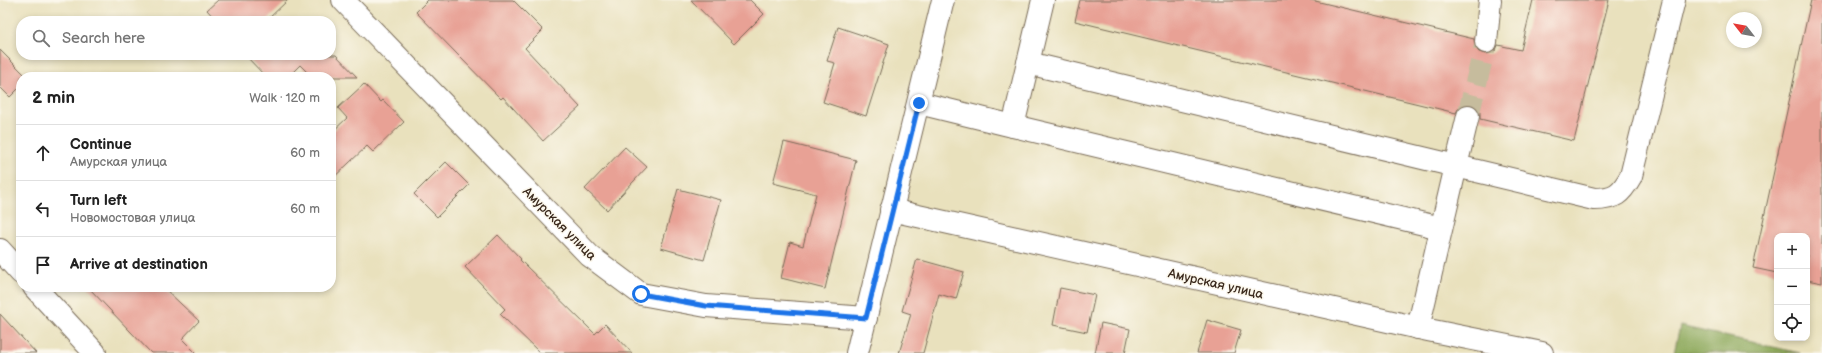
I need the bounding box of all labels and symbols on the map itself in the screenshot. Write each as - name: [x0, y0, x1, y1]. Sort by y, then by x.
- north arrow: [1726, 12, 1762, 48]
- route end: [910, 94, 928, 112]
- street label: Амурская улица: [519, 183, 600, 264]
- street label: Амурская улица: [1166, 265, 1265, 303]
- route start: [632, 285, 650, 303]

